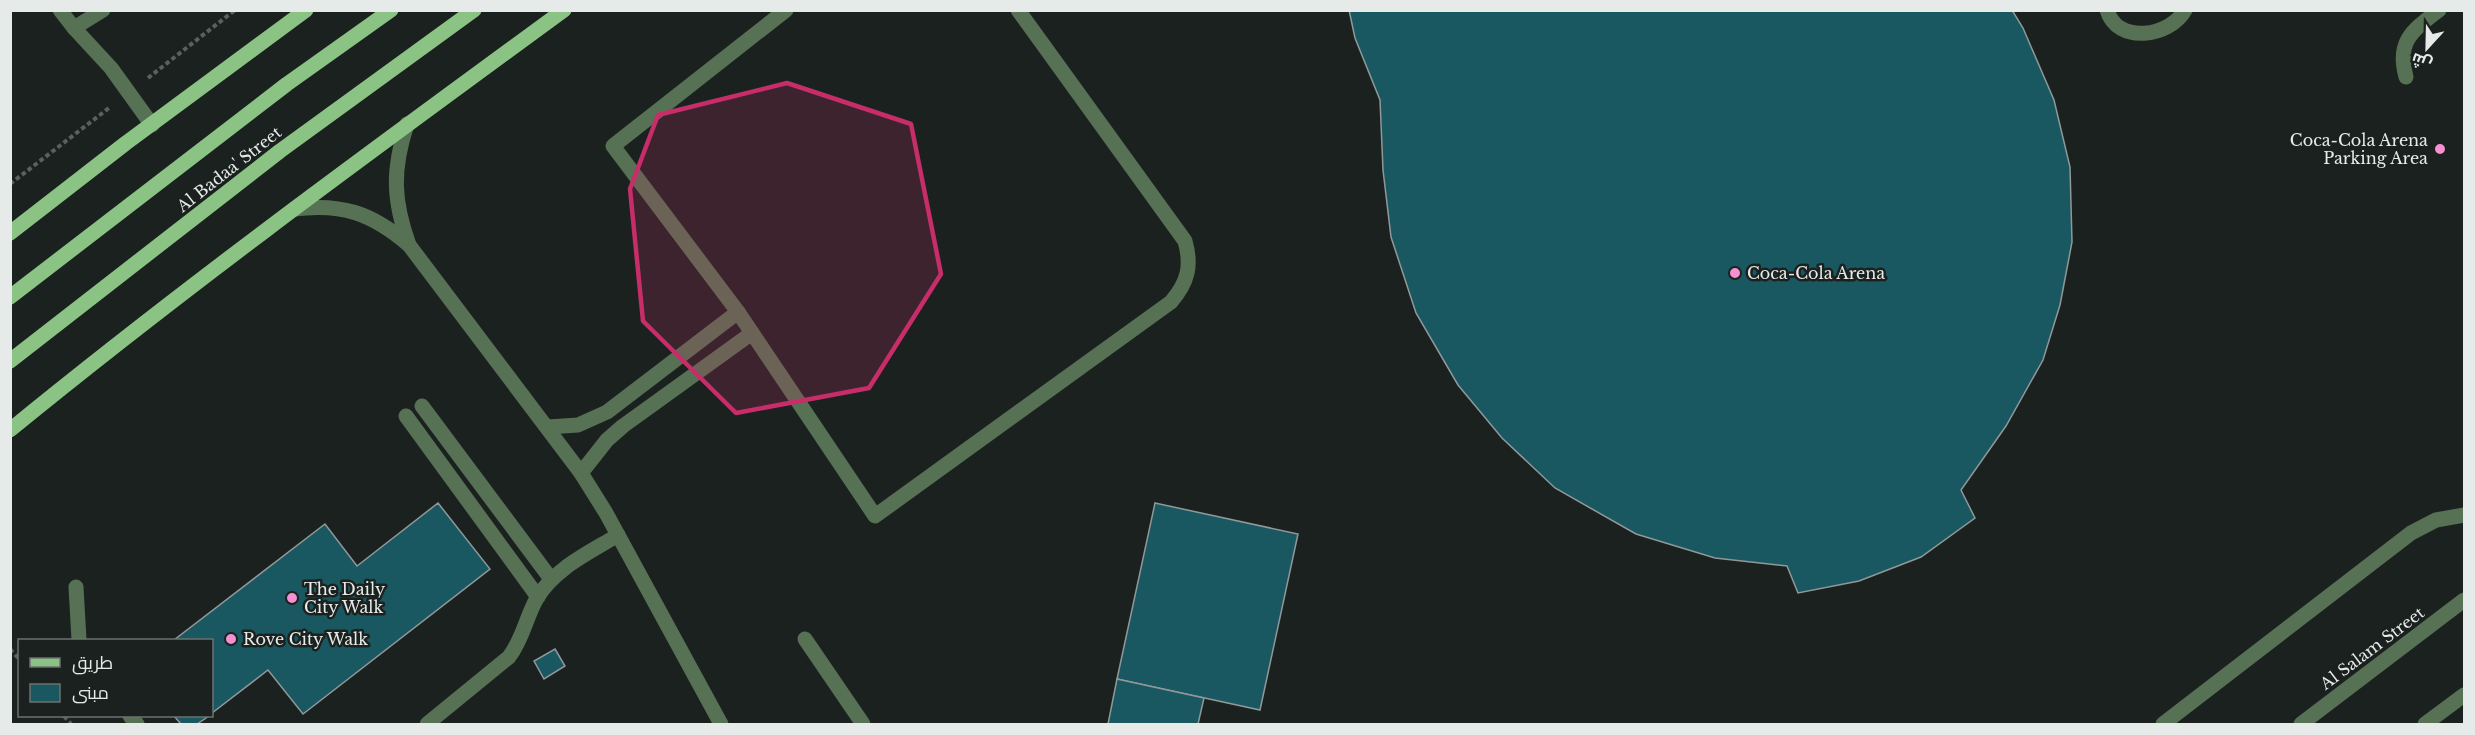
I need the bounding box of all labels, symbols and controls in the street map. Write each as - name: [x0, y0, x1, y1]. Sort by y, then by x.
- north arrow: [2397, 18, 2457, 78]
- text: ش: [2408, 49, 2435, 75]
- street label: Al Badaa' Street: [172, 122, 285, 217]
- place label: Coca-Cola Arena Parking Area: [2290, 130, 2428, 168]
- marker: Coca-Cola Arena Parking Area: [2433, 142, 2447, 156]
- place label: Coca-Cola Arena: [1747, 263, 1885, 283]
- marker: Coca-Cola Arena: [1728, 266, 1742, 280]
- place label: The Daily City Walk: [304, 579, 386, 617]
- marker: The Daily City Walk: [285, 591, 299, 605]
- street label: Al Salam Street: [2315, 602, 2428, 694]
- place label: Rove City Walk: [243, 629, 368, 649]
- marker: Rove City Walk: [224, 632, 238, 646]
- legend: [18, 639, 213, 717]
- text: طريق: [72, 652, 113, 675]
- text: مبنى: [72, 682, 109, 704]

